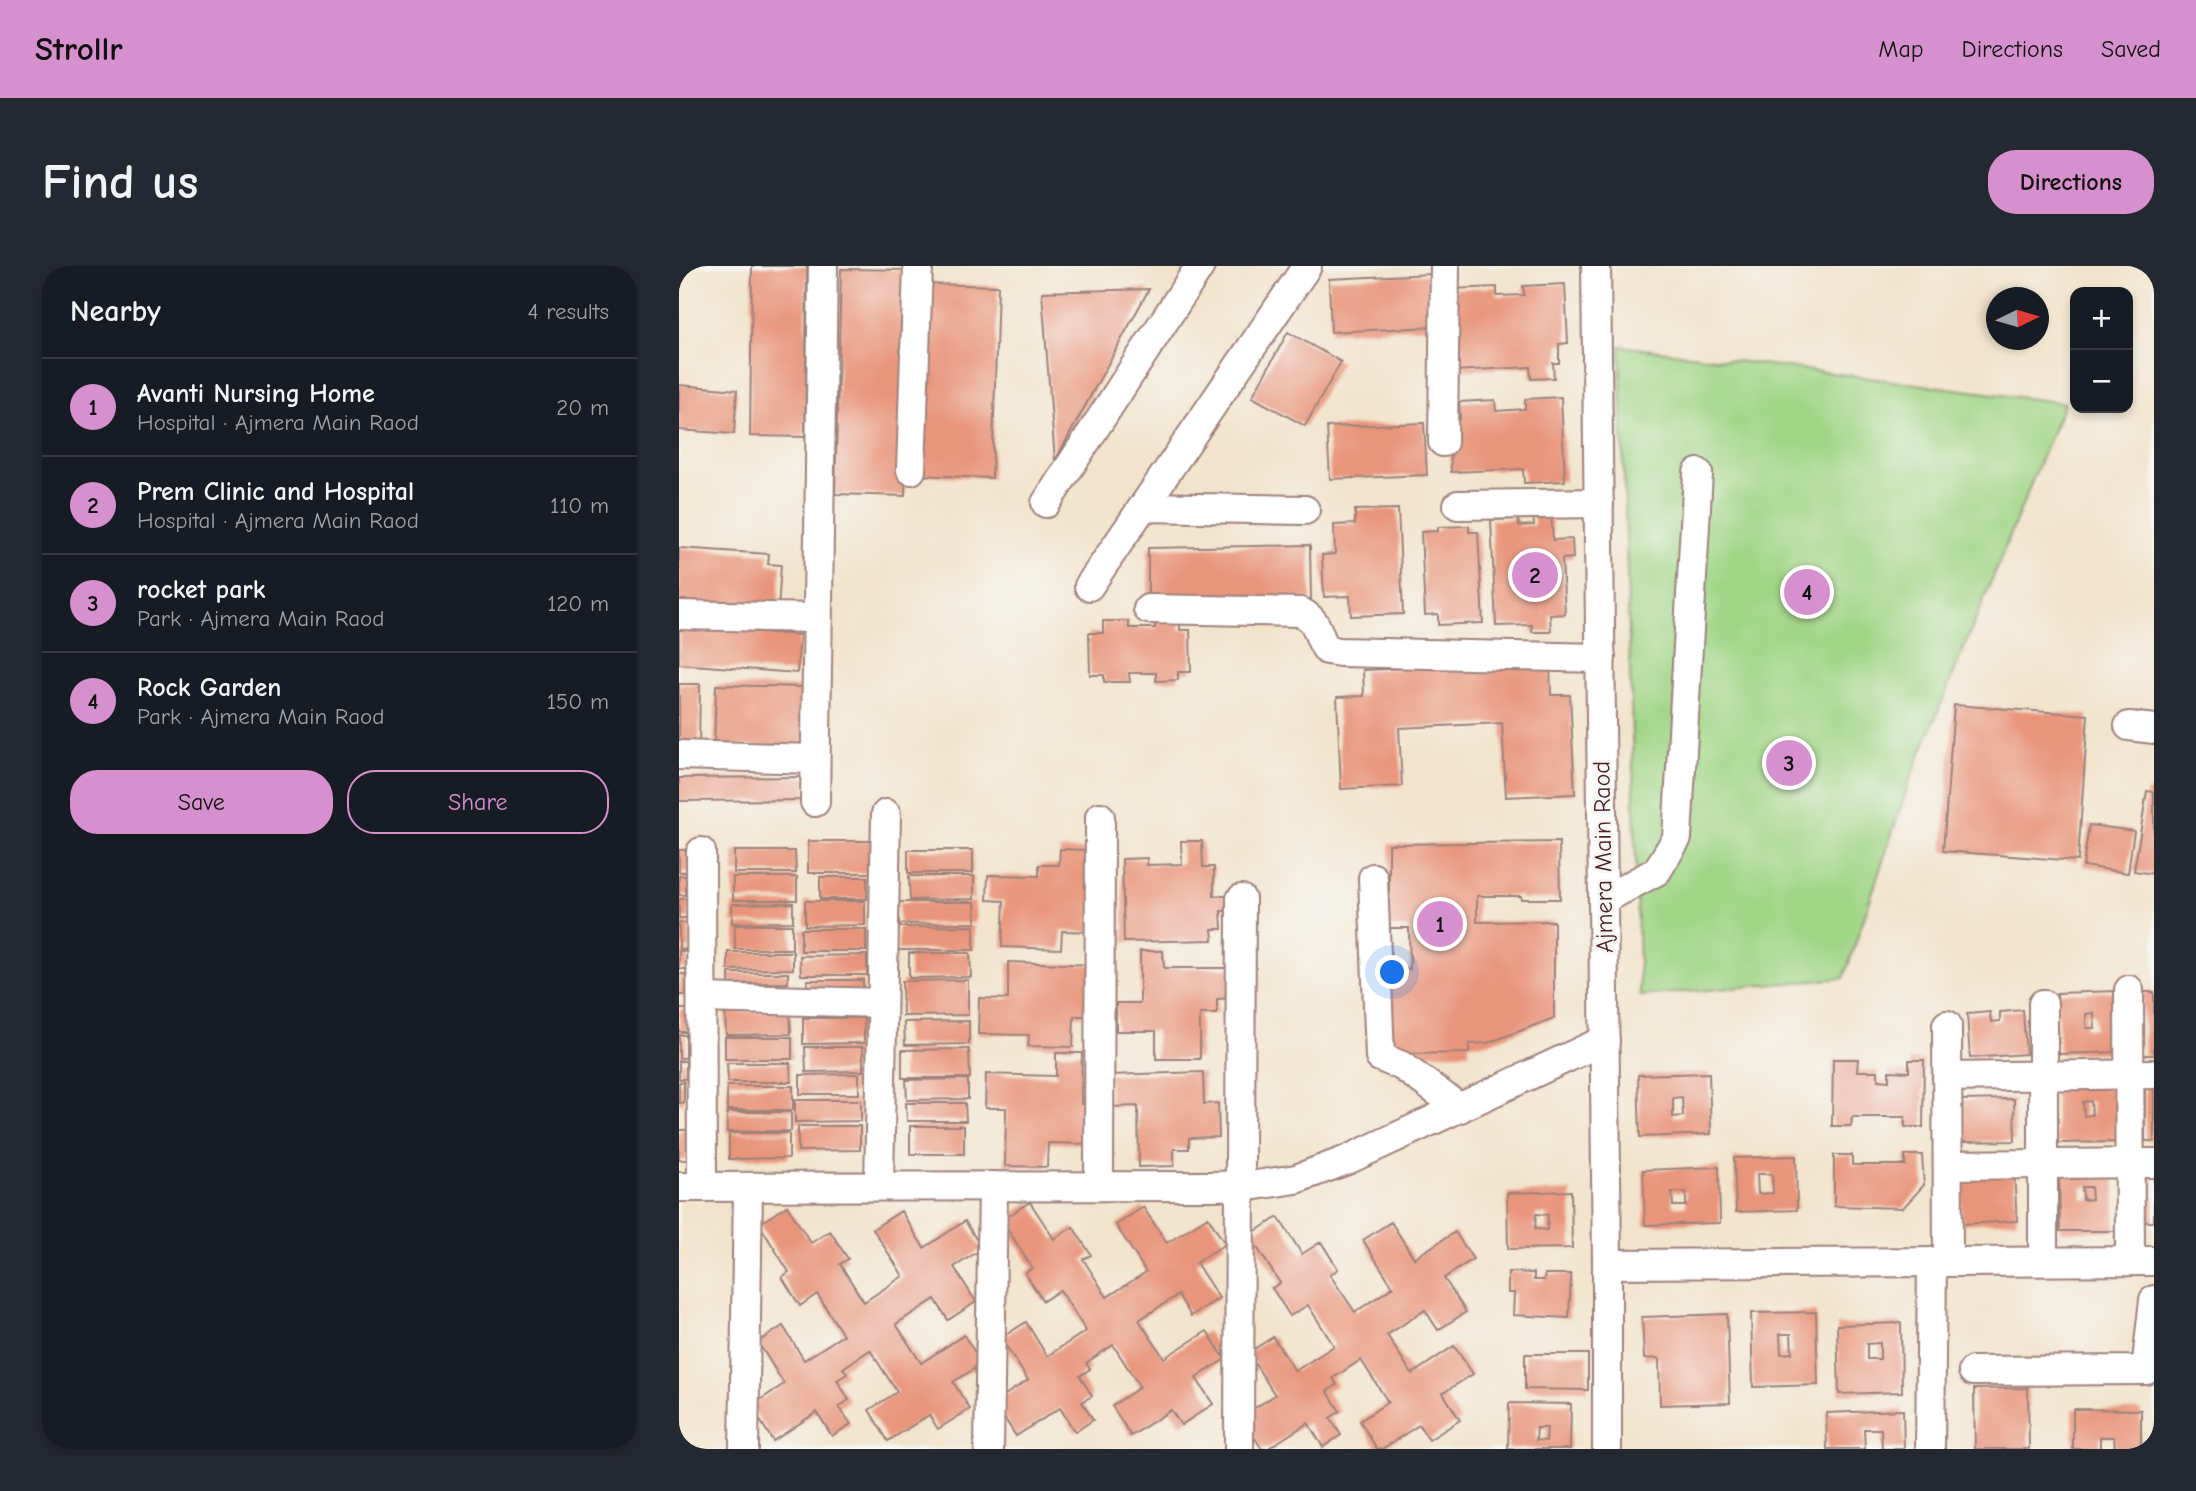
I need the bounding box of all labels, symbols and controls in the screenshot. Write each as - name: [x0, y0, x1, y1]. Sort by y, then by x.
- text: Strollr: [35, 30, 123, 68]
- text: Map: [1878, 35, 1924, 63]
- text: Directions: [1962, 35, 2063, 63]
- text: Saved: [2101, 35, 2161, 63]
- button: Directions: [1988, 150, 2154, 214]
- text: Find us: [42, 154, 198, 210]
- north arrow: [1986, 287, 2049, 350]
- map controls: [2070, 287, 2133, 413]
- button: +: [2070, 287, 2133, 350]
- text: Nearby: [70, 294, 161, 329]
- text: 4 results: [527, 298, 609, 325]
- button: −: [2070, 350, 2133, 413]
- text: Avanti Nursing Home: [137, 379, 375, 409]
- text: 1: [88, 394, 98, 421]
- text: 20 m: [556, 394, 609, 421]
- text: Hospital · Ajmera Main Raod: [137, 409, 419, 436]
- text: Prem Clinic and Hospital: [137, 477, 414, 507]
- text: 2: [87, 492, 99, 519]
- text: 110 m: [550, 492, 609, 519]
- text: Hospital · Ajmera Main Raod: [137, 507, 419, 534]
- pin: 2: [1512, 549, 1558, 601]
- pin: 4: [1784, 566, 1830, 618]
- text: rocket park: [137, 575, 266, 605]
- text: 3: [87, 590, 99, 617]
- text: 120 m: [547, 590, 609, 617]
- text: Park · Ajmera Main Raod: [137, 605, 384, 632]
- text: Rock Garden: [137, 673, 281, 703]
- text: 4: [88, 688, 98, 715]
- text: 150 m: [547, 688, 609, 715]
- text: Park · Ajmera Main Raod: [137, 703, 384, 730]
- pin: 3: [1766, 737, 1812, 789]
- street label: Ajmera Main Raod: [1587, 761, 1619, 953]
- button: Save: [70, 770, 333, 834]
- button: Share: [347, 770, 609, 834]
- pin: 1: [1417, 898, 1463, 950]
- your location: [1375, 955, 1409, 989]

